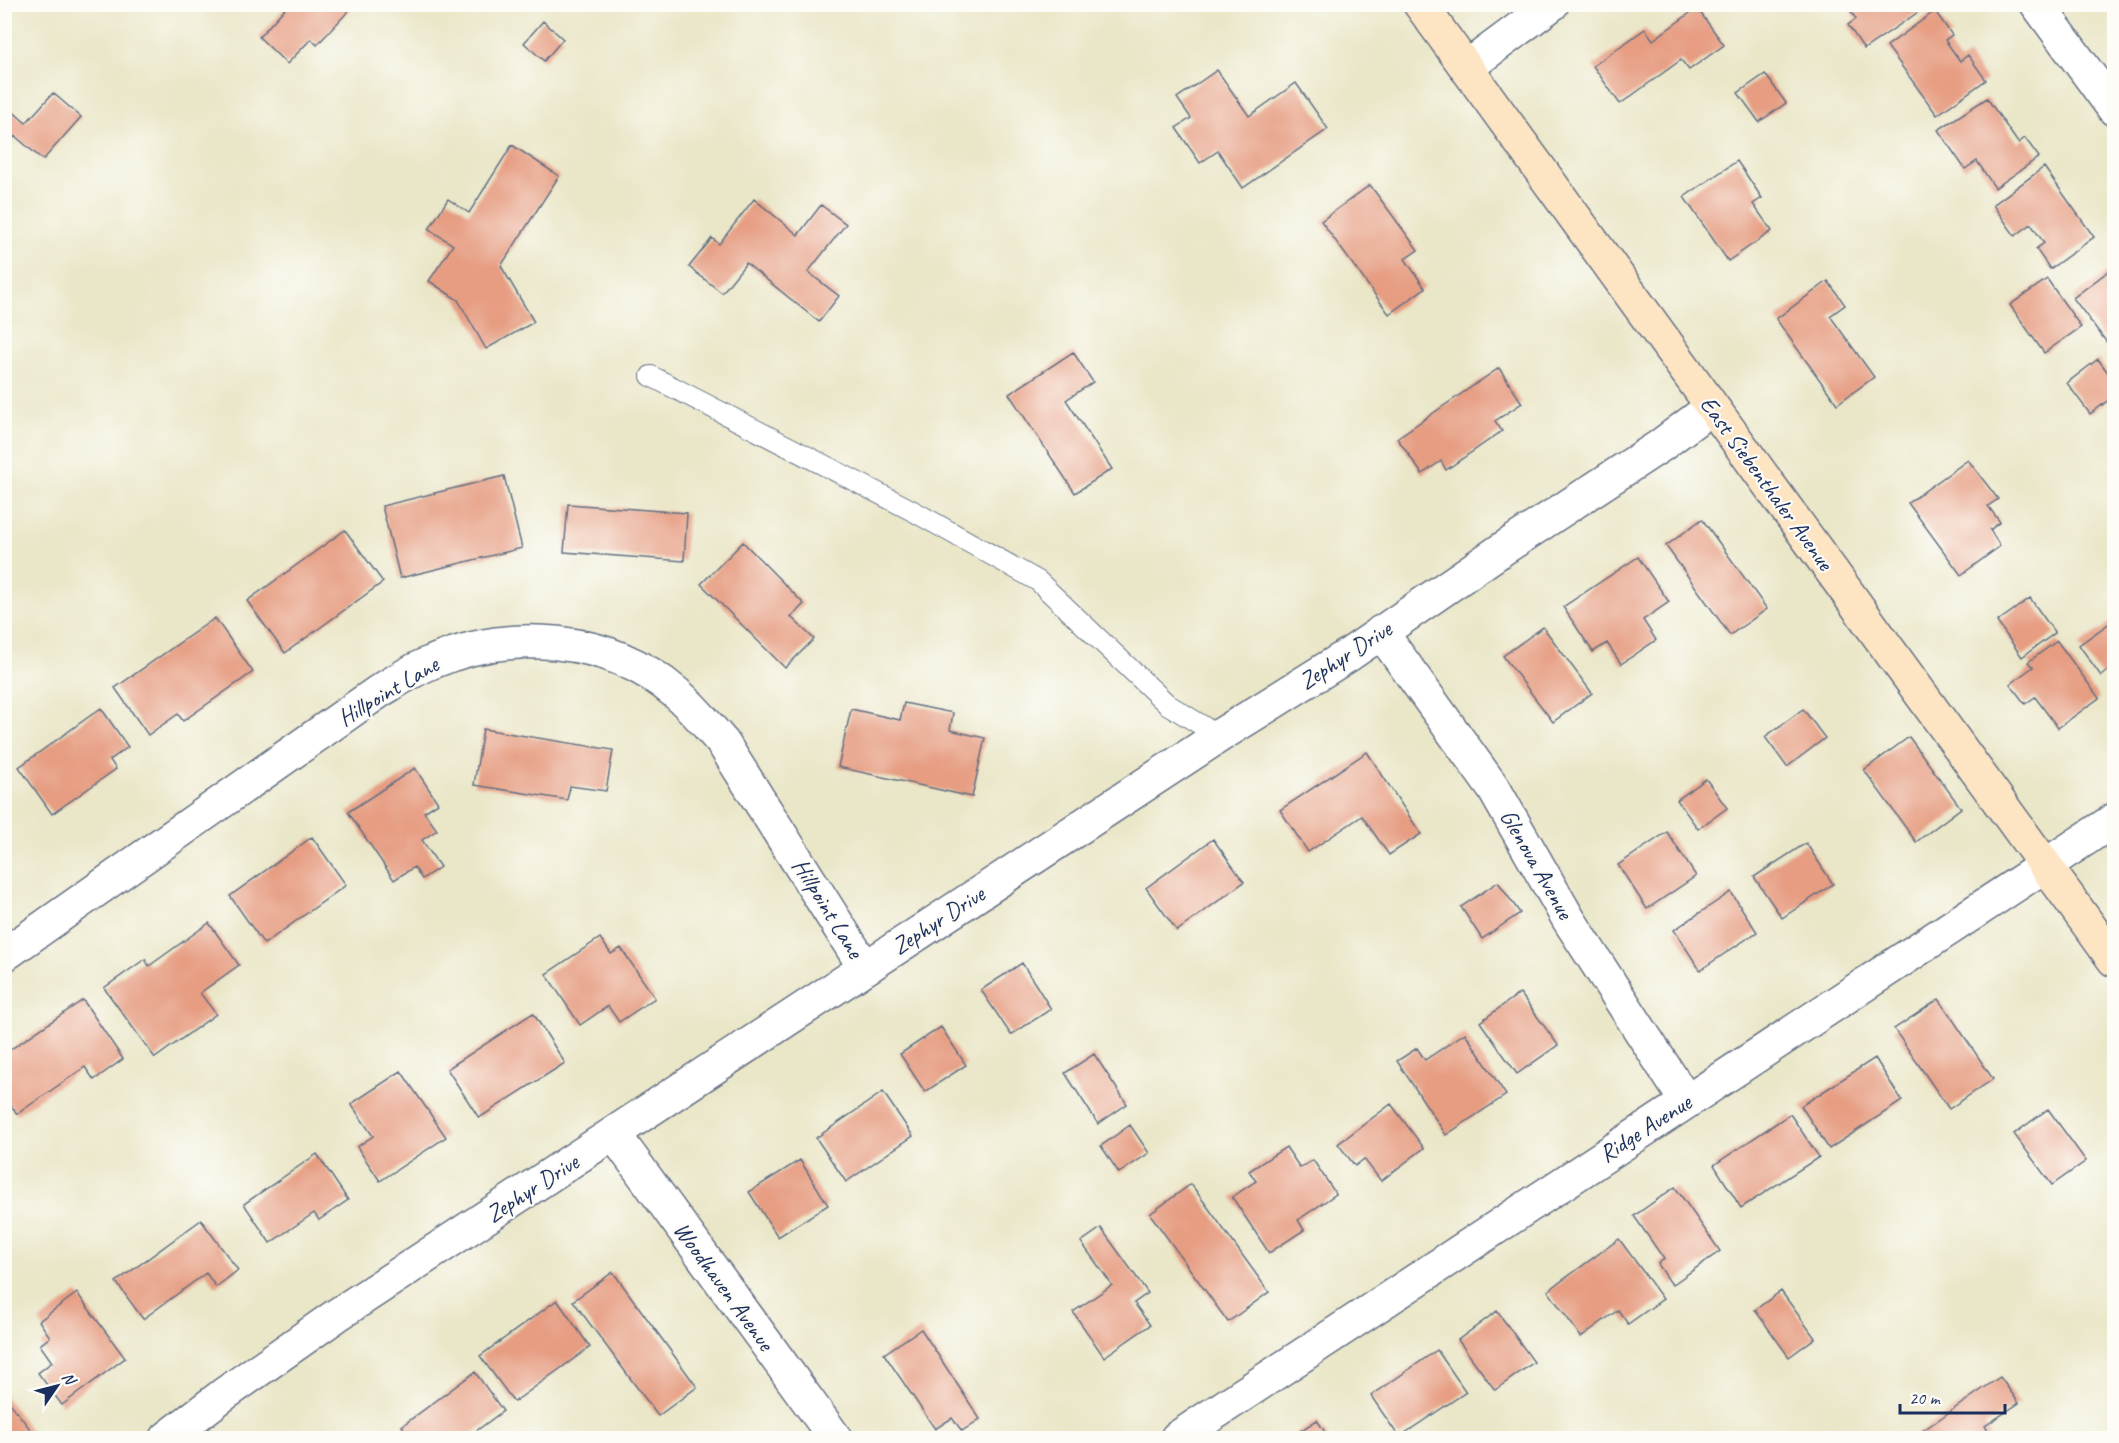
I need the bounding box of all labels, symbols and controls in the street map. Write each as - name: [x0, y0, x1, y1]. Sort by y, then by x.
- street label: East Siebenthaler Avenue: [1694, 390, 1842, 578]
- street label: Zephyr Drive: [1293, 613, 1399, 696]
- street label: Hillpoint Lane: [332, 648, 446, 733]
- street label: Glenova Avenue: [1494, 804, 1582, 926]
- street label: Hillpoint Lane: [786, 852, 872, 965]
- street label: Zephyr Drive: [886, 878, 992, 961]
- street label: Ridge Avenue: [1593, 1086, 1699, 1169]
- street label: Zephyr Drive: [480, 1146, 586, 1229]
- street label: Woodhaven Avenue: [667, 1216, 782, 1358]
- north arrow: [27, 1356, 87, 1416]
- text: N: [57, 1368, 81, 1390]
- scale bar: [1900, 1377, 2005, 1415]
- text: 20 m: [1909, 1387, 1942, 1409]

